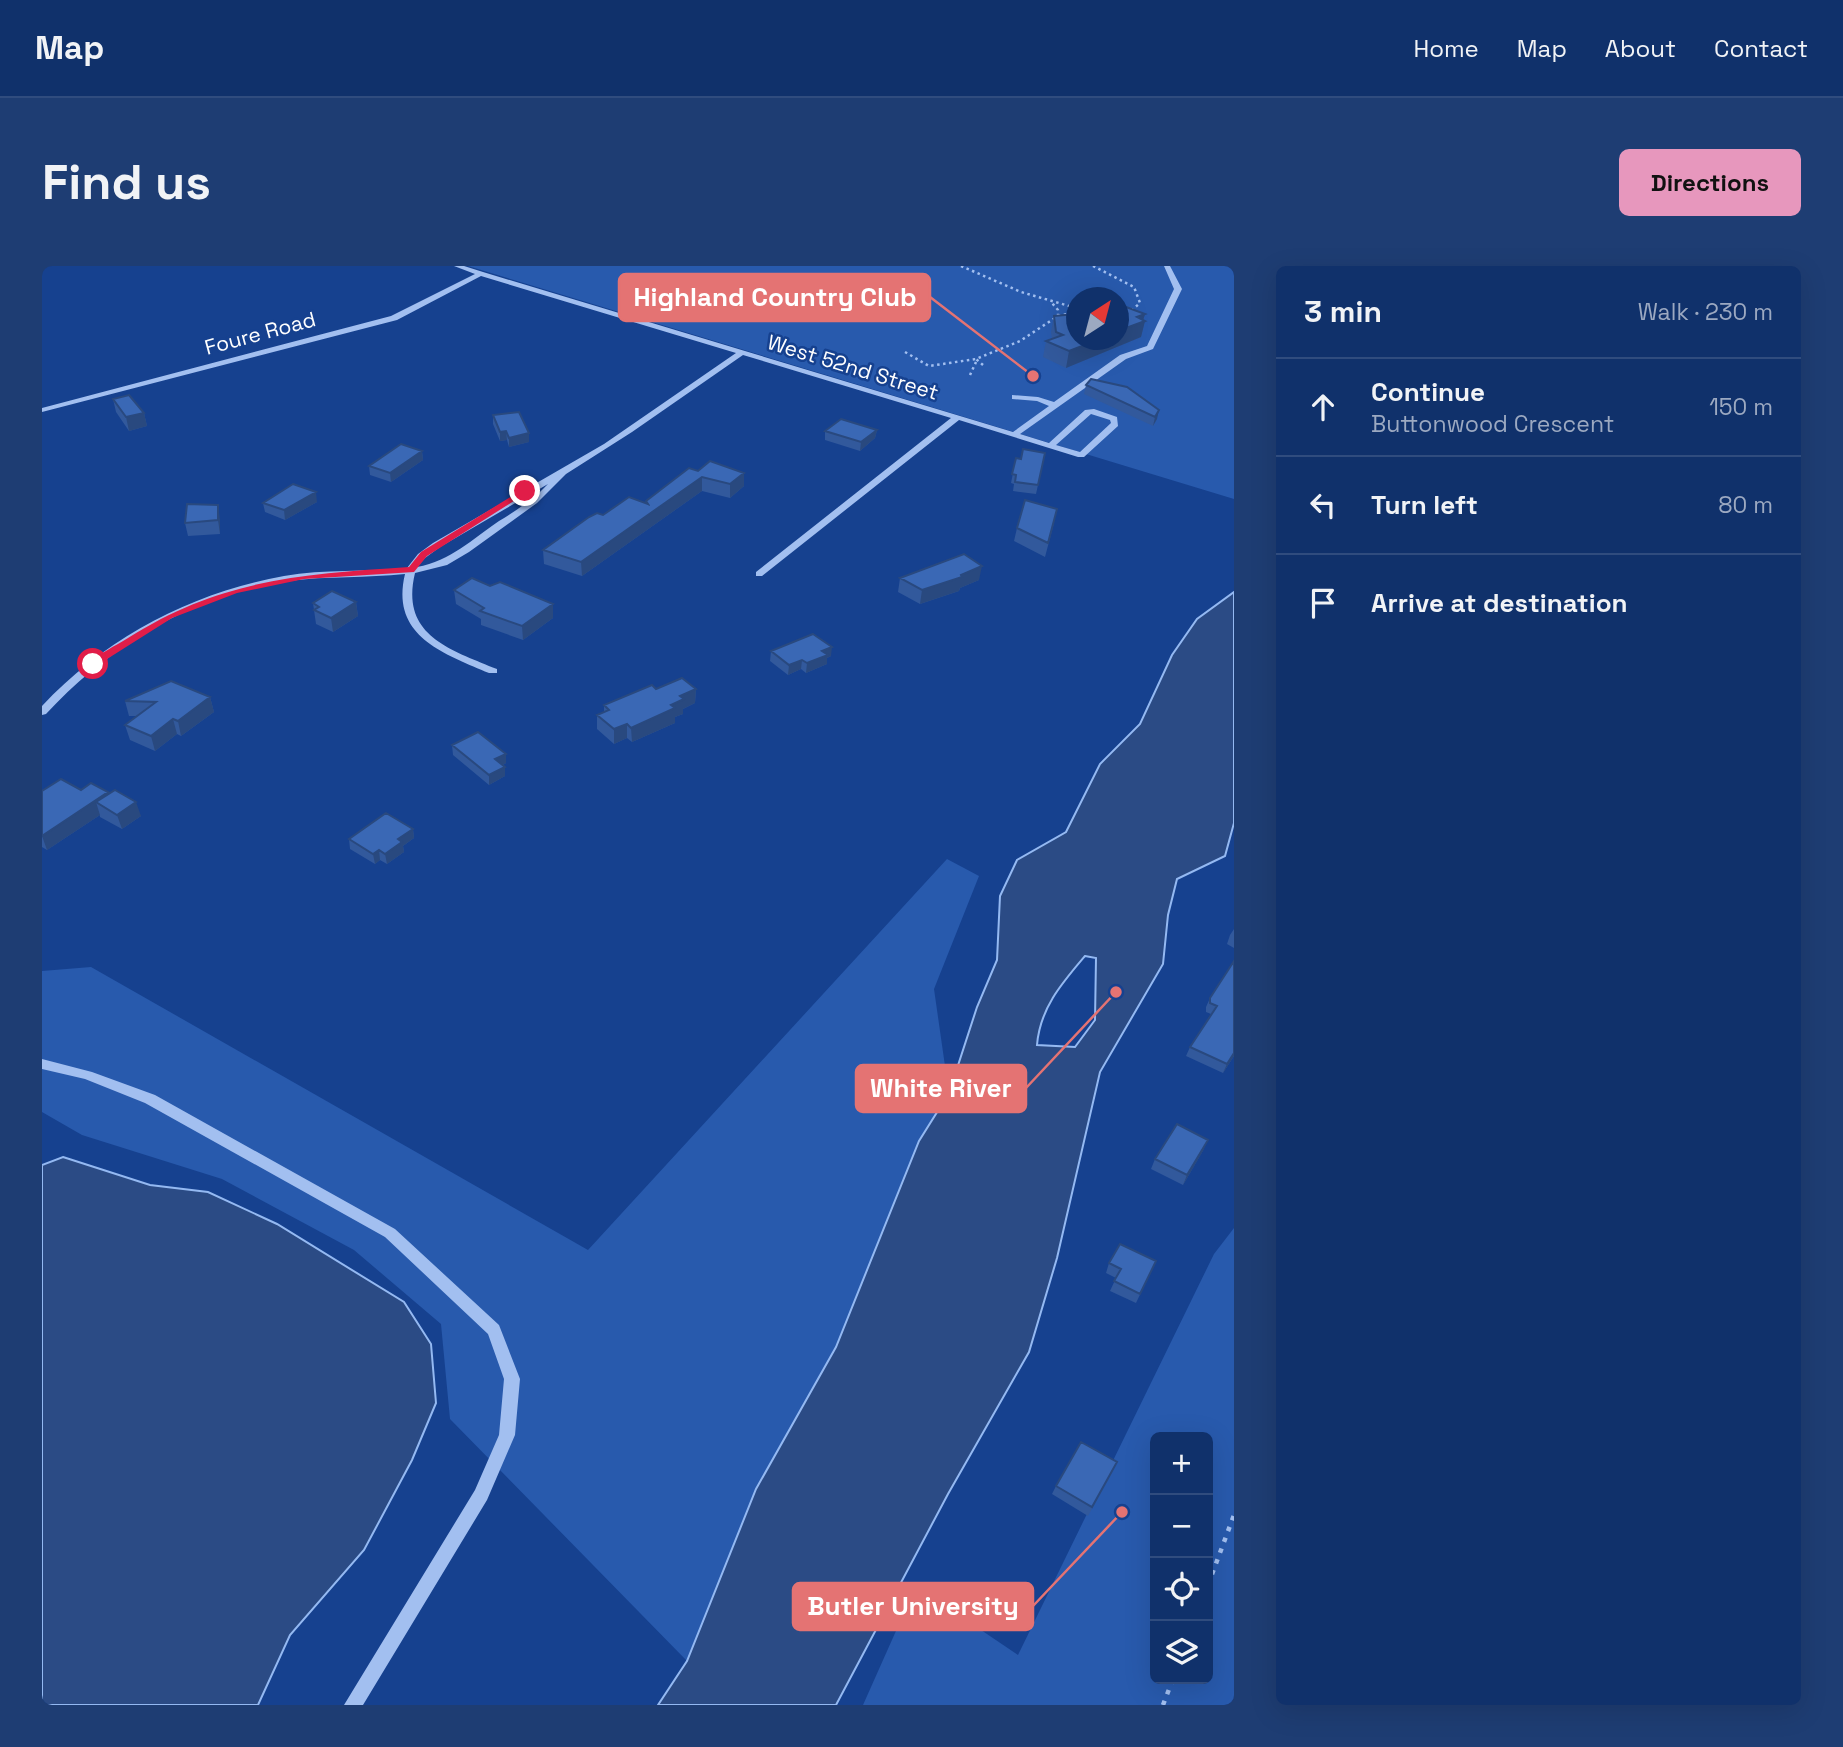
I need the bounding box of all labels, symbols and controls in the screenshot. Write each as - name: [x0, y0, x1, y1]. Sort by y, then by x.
- text: Map: [35, 27, 104, 69]
- text: Home: [1413, 33, 1479, 64]
- text: Map: [1517, 33, 1567, 64]
- text: About: [1605, 33, 1676, 64]
- text: Contact: [1714, 33, 1808, 64]
- button: Directions: [1619, 149, 1801, 216]
- text: Find us: [42, 151, 211, 213]
- callout: Highland Country Club: [619, 274, 930, 321]
- text: Highland Country Club: [633, 280, 917, 314]
- north arrow: [1066, 287, 1129, 350]
- text: 3 min: [1304, 292, 1382, 331]
- text: Walk · 230 m: [1638, 297, 1773, 327]
- street label: Foure Road: [201, 305, 319, 361]
- street label: West 52nd Street: [764, 328, 942, 406]
- text: Continue: [1371, 375, 1485, 409]
- icon: ahead: [1304, 388, 1342, 426]
- text: 150 m: [1709, 392, 1773, 422]
- text: Buttonwood Crescent: [1371, 409, 1614, 439]
- route end: [509, 475, 540, 506]
- icon: left: [1304, 486, 1342, 524]
- text: Turn left: [1371, 488, 1478, 522]
- text: 80 m: [1718, 490, 1773, 520]
- icon: arrive: [1304, 584, 1342, 622]
- text: Arrive at destination: [1371, 586, 1628, 620]
- route start: [77, 648, 108, 679]
- callout: White River: [856, 1065, 1026, 1112]
- text: White River: [870, 1071, 1012, 1105]
- map controls: [1150, 1432, 1213, 1684]
- button: +: [1150, 1432, 1213, 1495]
- button: −: [1150, 1495, 1213, 1558]
- button: locate: [1150, 1558, 1213, 1621]
- callout: Butler University: [793, 1583, 1033, 1630]
- text: Butler University: [807, 1589, 1019, 1623]
- button: layers: [1150, 1621, 1213, 1684]

